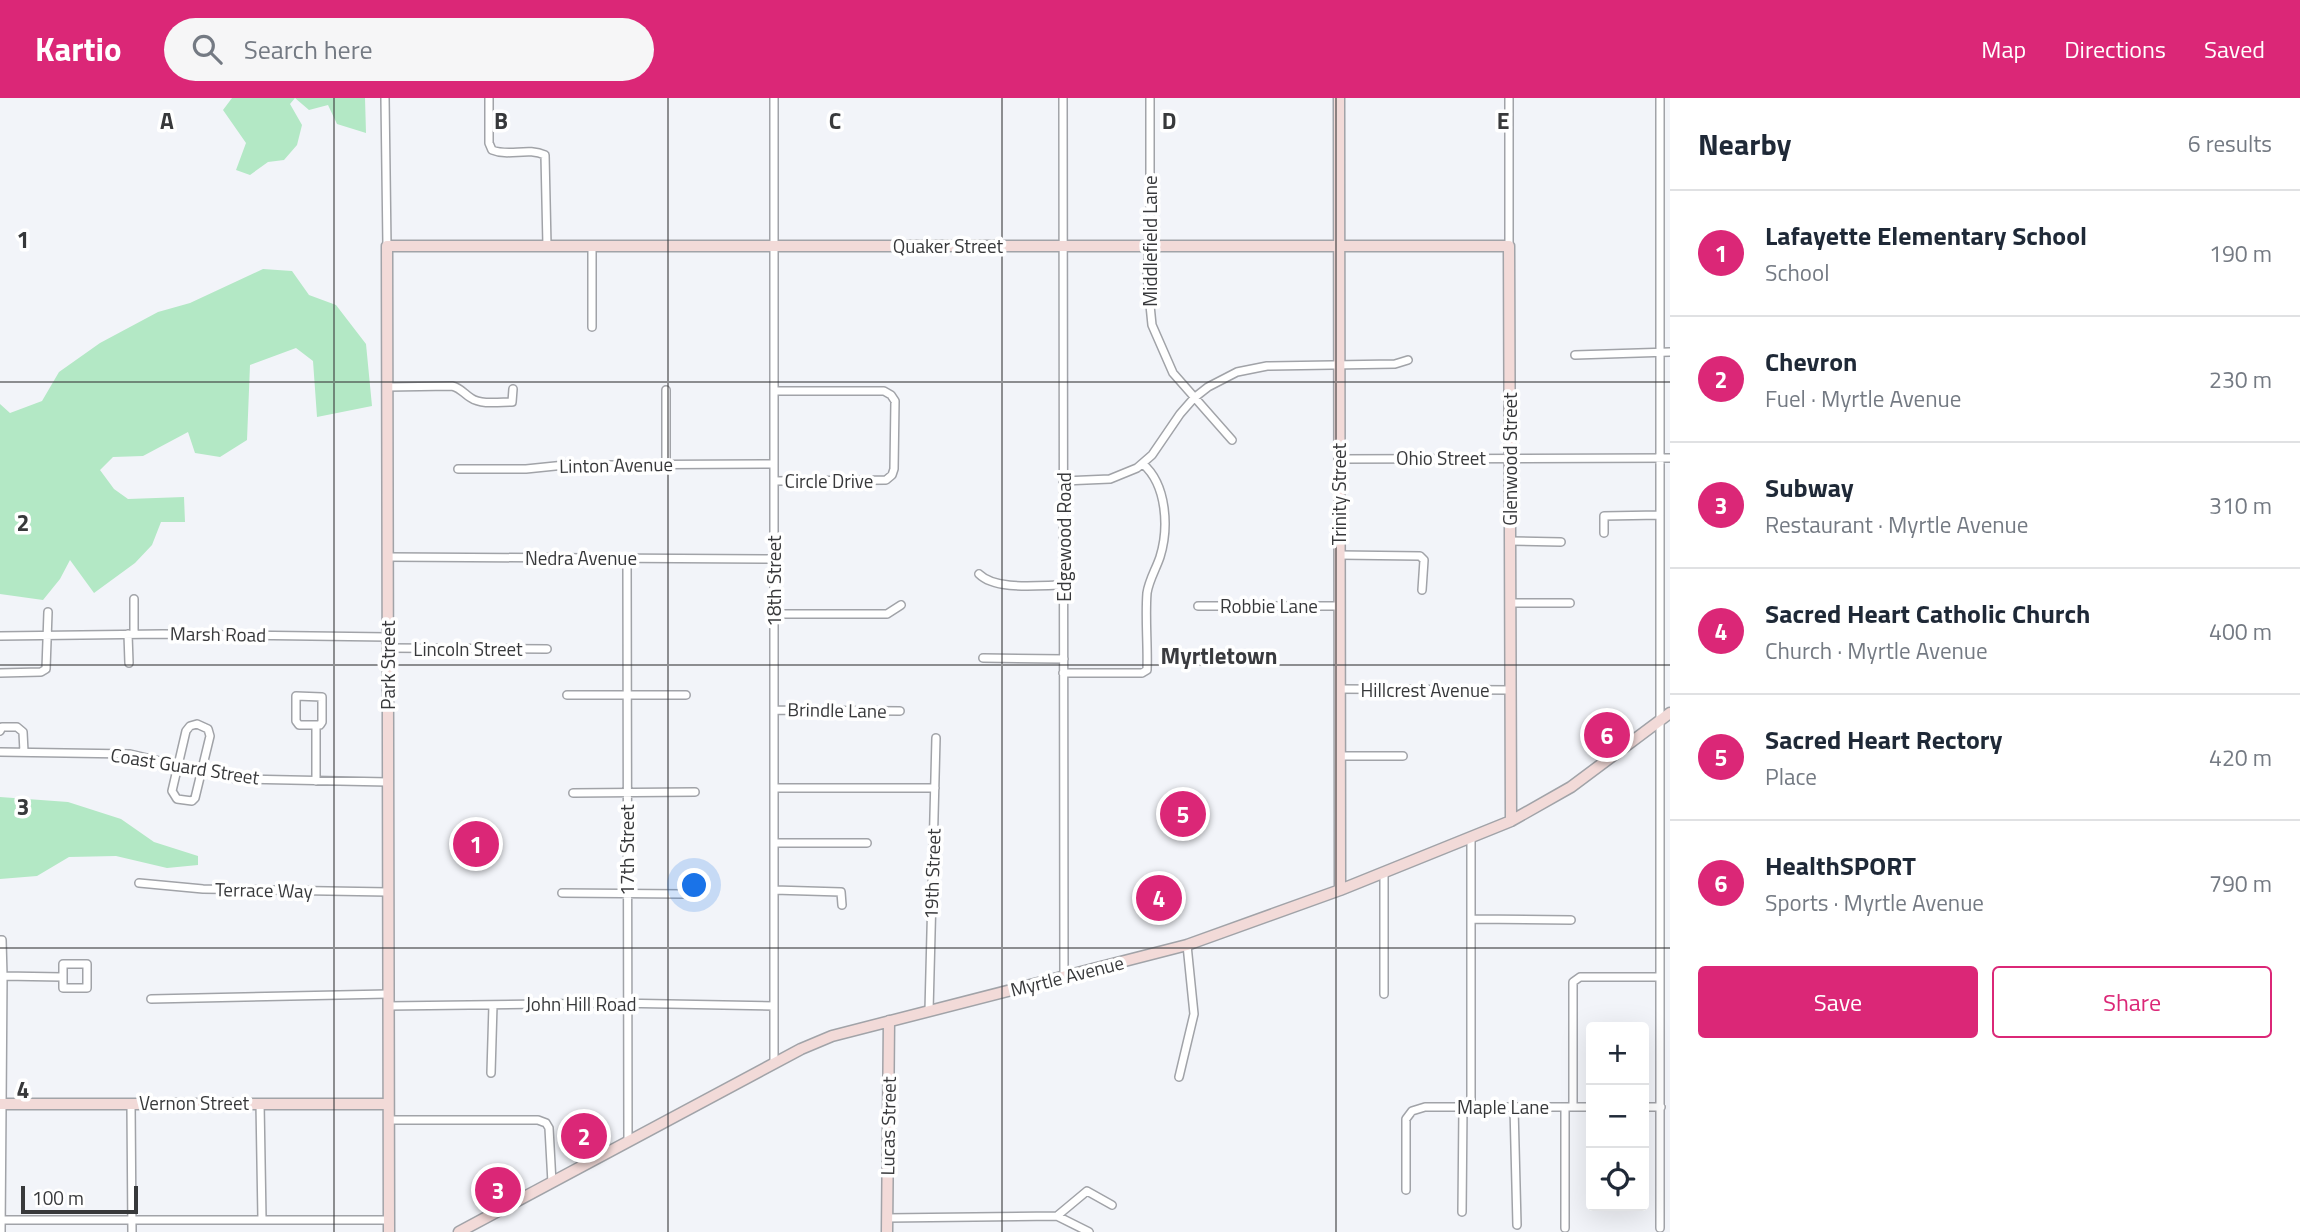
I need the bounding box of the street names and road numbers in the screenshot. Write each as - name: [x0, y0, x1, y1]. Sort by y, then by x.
- street label: Middlefield Lane: [1135, 175, 1164, 307]
- street label: Quaker Street: [893, 231, 1003, 260]
- street label: Glenwood Street: [1495, 392, 1524, 526]
- street label: Trinity Street: [1324, 442, 1353, 545]
- street label: Ohio Street: [1396, 443, 1486, 472]
- street label: Linton Avenue: [559, 449, 673, 480]
- street label: Circle Drive: [785, 466, 873, 495]
- street label: Edgewood Road: [1049, 472, 1078, 602]
- street label: 18th Street: [759, 535, 788, 627]
- street label: Nedra Avenue: [525, 543, 637, 572]
- street label: Robbie Lane: [1220, 591, 1318, 620]
- street label: Marsh Road: [170, 618, 266, 649]
- street label: Park Street: [373, 620, 402, 710]
- street label: Lincoln Street: [413, 634, 523, 663]
- street label: Hillcrest Avenue: [1360, 675, 1490, 704]
- street label: Brindle Lane: [787, 694, 887, 725]
- street label: Coast Guard Street: [109, 739, 262, 792]
- street label: 17th Street: [612, 804, 641, 896]
- street label: 19th Street: [915, 828, 948, 920]
- street label: Terrace Way: [215, 874, 313, 905]
- street label: Myrtle Avenue: [1007, 947, 1127, 1004]
- street label: John Hill Road: [525, 989, 637, 1018]
- street label: Lucas Street: [872, 1076, 903, 1176]
- street label: Vernon Street: [139, 1088, 249, 1117]
- street label: Maple Lane: [1457, 1092, 1549, 1121]

